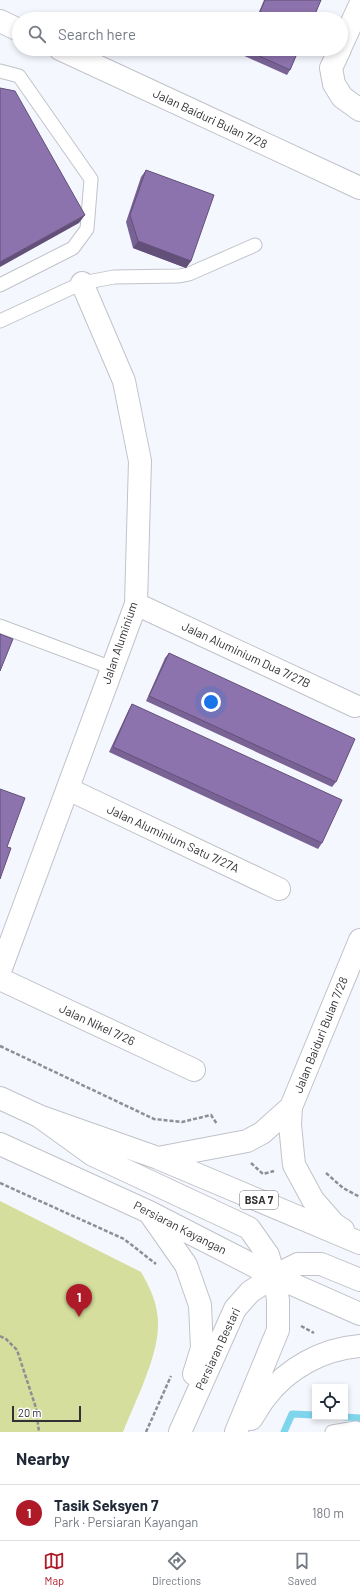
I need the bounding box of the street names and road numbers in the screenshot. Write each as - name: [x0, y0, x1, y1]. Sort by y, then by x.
- street label: Jalan Baiduri Bulan 7/28: [151, 85, 270, 151]
- street label: Jalan Aluminium: [98, 600, 140, 686]
- street label: Jalan Aluminium Dua 7/27B: [180, 618, 313, 690]
- street label: Jalan Aluminium Satu 7/27A: [105, 801, 242, 875]
- street label: Jalan Baiduri Bulan 7/28: [290, 974, 350, 1095]
- street label: Jalan Nikel 7/26: [57, 1000, 137, 1048]
- road number: BSA 7: [240, 1191, 278, 1209]
- street label: Persiaran Kayangan: [132, 1198, 229, 1257]
- street label: Persiaran Bestari: [192, 1305, 242, 1392]

